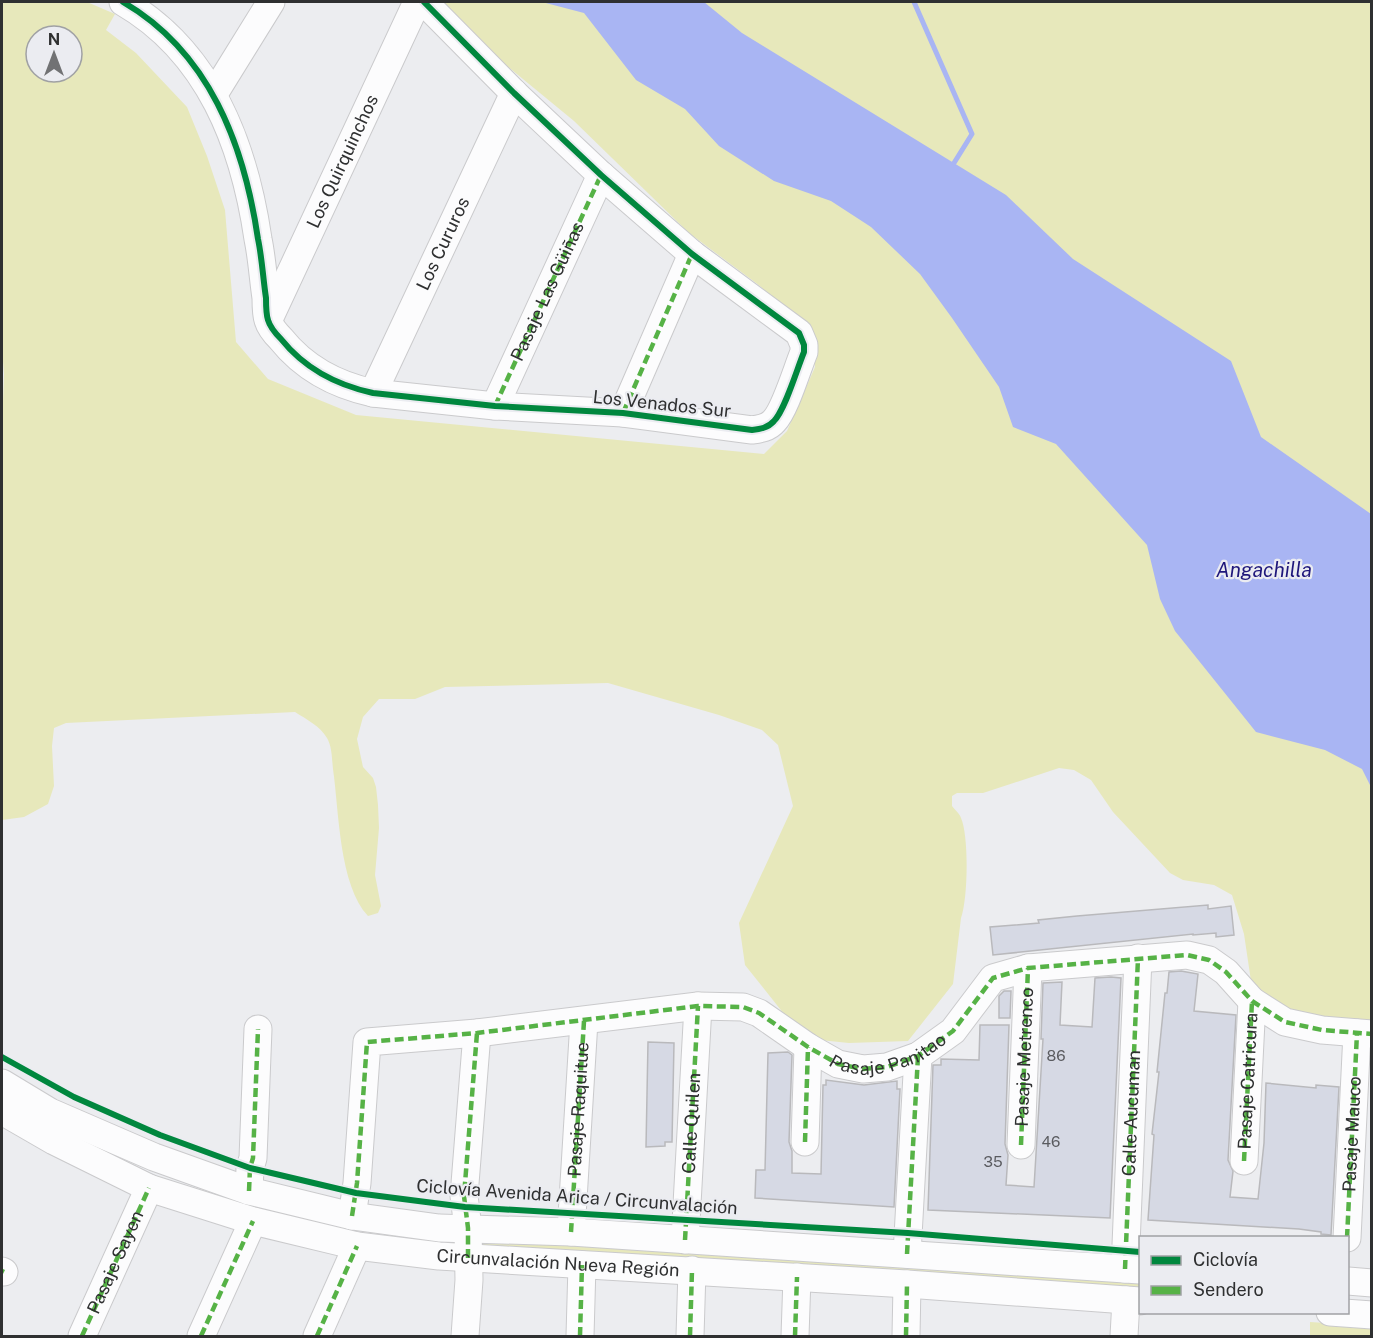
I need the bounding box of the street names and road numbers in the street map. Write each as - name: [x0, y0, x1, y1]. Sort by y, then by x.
- street label: Los Quirquinchos: [302, 91, 382, 231]
- street label: Los Cururos: [412, 194, 474, 293]
- street label: Pasaje Las Güiñas: [506, 218, 588, 364]
- street label: Los Venados Sur: [592, 386, 732, 421]
- street label: Pasaje Metrenco: [1011, 987, 1037, 1127]
- street label: Pasaje Catricura: [1234, 1012, 1261, 1150]
- street label: Pasaje Panitao: [826, 1028, 950, 1079]
- street label: Pasaje Raquitue: [563, 1041, 593, 1177]
- street label: Calle Aucuman: [1118, 1050, 1144, 1177]
- street label: Calle Quilen: [678, 1072, 704, 1174]
- street label: Pasaje Mauco: [1338, 1076, 1365, 1192]
- street label: Ciclovía Avenida Arica / Circunvalación: [416, 1175, 738, 1218]
- street label: Pasaje Sayen: [82, 1207, 147, 1317]
- street label: Circunvalación Nueva Región: [436, 1245, 680, 1280]

